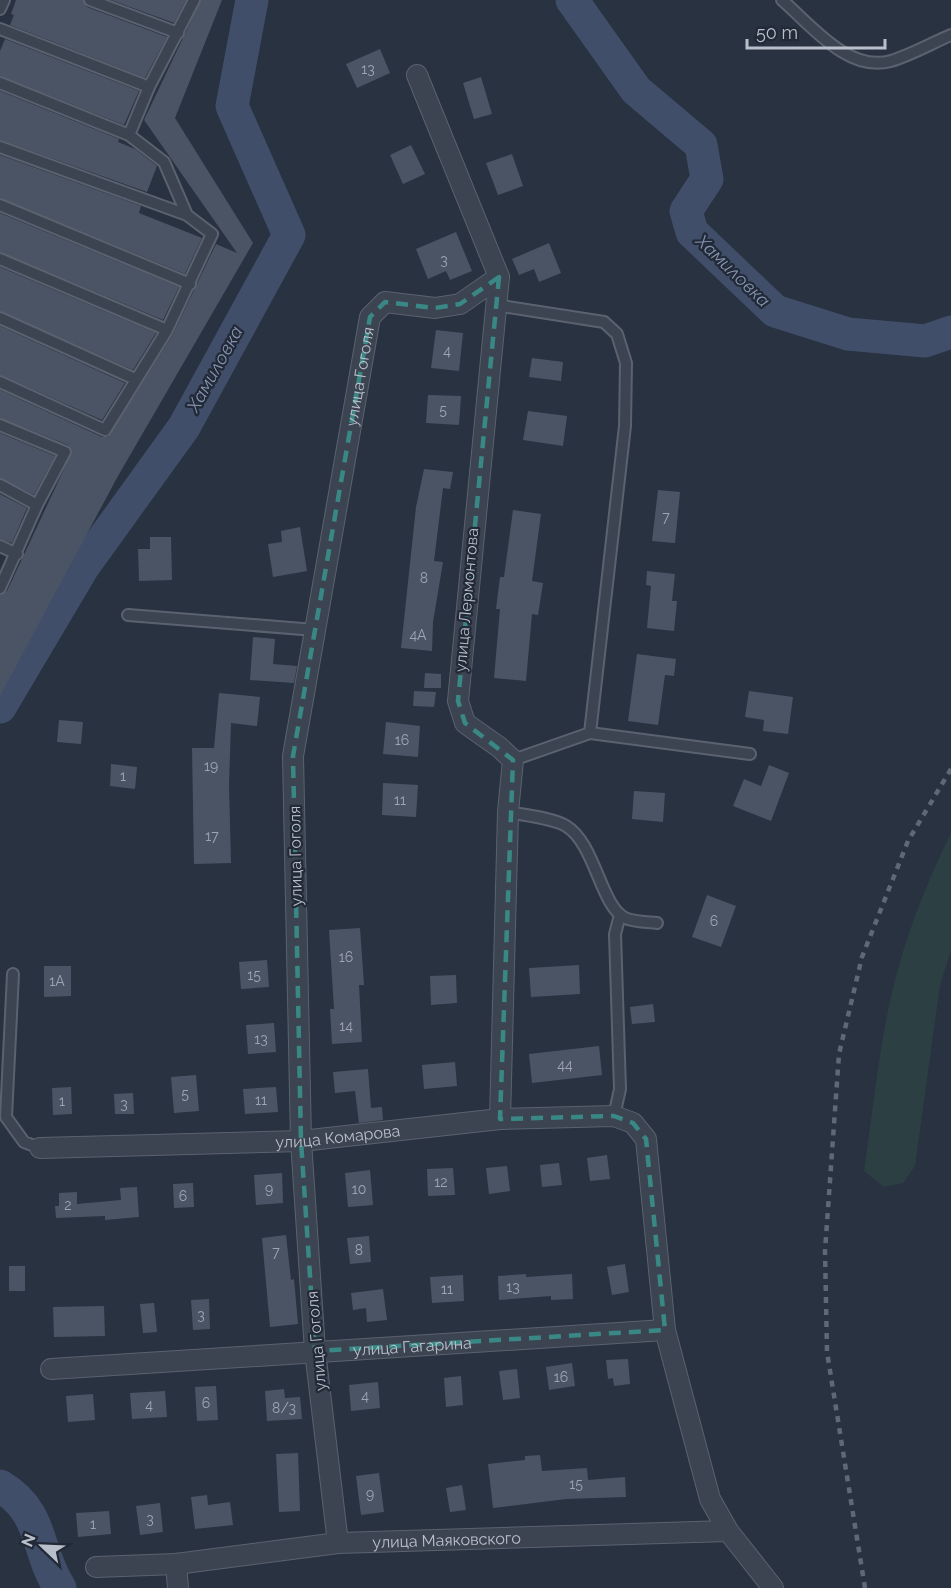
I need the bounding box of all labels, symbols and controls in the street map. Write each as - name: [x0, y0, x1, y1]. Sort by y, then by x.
- scale bar: [747, 12, 885, 50]
- text: 50 m: [756, 22, 798, 43]
- house number: 13: [361, 61, 375, 77]
- water label: Хамиловка: [691, 230, 775, 311]
- house number: 3: [440, 252, 448, 268]
- water label: Хамиловка: [182, 322, 247, 416]
- street label: улица Гоголя: [342, 326, 378, 428]
- house number: 4: [443, 343, 451, 359]
- house number: 5: [439, 402, 447, 418]
- house number: 7: [662, 509, 670, 525]
- street label: улица Лермонтова: [451, 527, 482, 673]
- house number: 8: [420, 570, 428, 586]
- house number: 4А: [409, 627, 427, 643]
- house number: 16: [395, 732, 409, 748]
- house number: 19: [204, 758, 218, 774]
- house number: 1: [120, 768, 126, 784]
- house number: 11: [394, 792, 406, 808]
- street label: улица Гоголя: [285, 806, 306, 906]
- house number: 17: [205, 828, 219, 844]
- house number: 6: [710, 913, 718, 929]
- house number: 16: [339, 949, 353, 965]
- house number: 15: [247, 967, 261, 983]
- house number: 1А: [49, 973, 65, 989]
- house number: 14: [339, 1018, 353, 1034]
- house number: 13: [254, 1031, 268, 1047]
- house number: 44: [557, 1057, 573, 1073]
- house number: 5: [181, 1086, 189, 1102]
- house number: 11: [255, 1092, 267, 1108]
- house number: 1: [59, 1093, 65, 1109]
- house number: 3: [120, 1096, 128, 1112]
- street label: улица Комарова: [275, 1121, 401, 1152]
- house number: 12: [434, 1174, 448, 1190]
- house number: 9: [265, 1181, 273, 1197]
- house number: 10: [352, 1181, 366, 1197]
- house number: 6: [179, 1188, 187, 1204]
- house number: 2: [64, 1197, 72, 1213]
- house number: 8: [355, 1242, 363, 1258]
- house number: 7: [272, 1244, 280, 1260]
- house number: 13: [506, 1279, 520, 1295]
- house number: 11: [441, 1281, 453, 1297]
- street label: улица Гоголя: [303, 1290, 330, 1392]
- house number: 3: [197, 1307, 205, 1323]
- street label: улица Гагарина: [352, 1333, 472, 1360]
- house number: 16: [554, 1369, 568, 1385]
- house number: 4: [361, 1388, 369, 1404]
- house number: 6: [202, 1395, 210, 1411]
- house number: 4: [145, 1397, 153, 1413]
- house number: 8/3: [272, 1400, 296, 1416]
- house number: 15: [569, 1476, 583, 1492]
- house number: 9: [366, 1486, 374, 1502]
- house number: 3: [146, 1511, 154, 1527]
- north arrow: [12, 1516, 72, 1576]
- house number: 1: [90, 1516, 96, 1532]
- street label: улица Маяковского: [372, 1528, 521, 1552]
- text: N: [18, 1531, 40, 1550]

